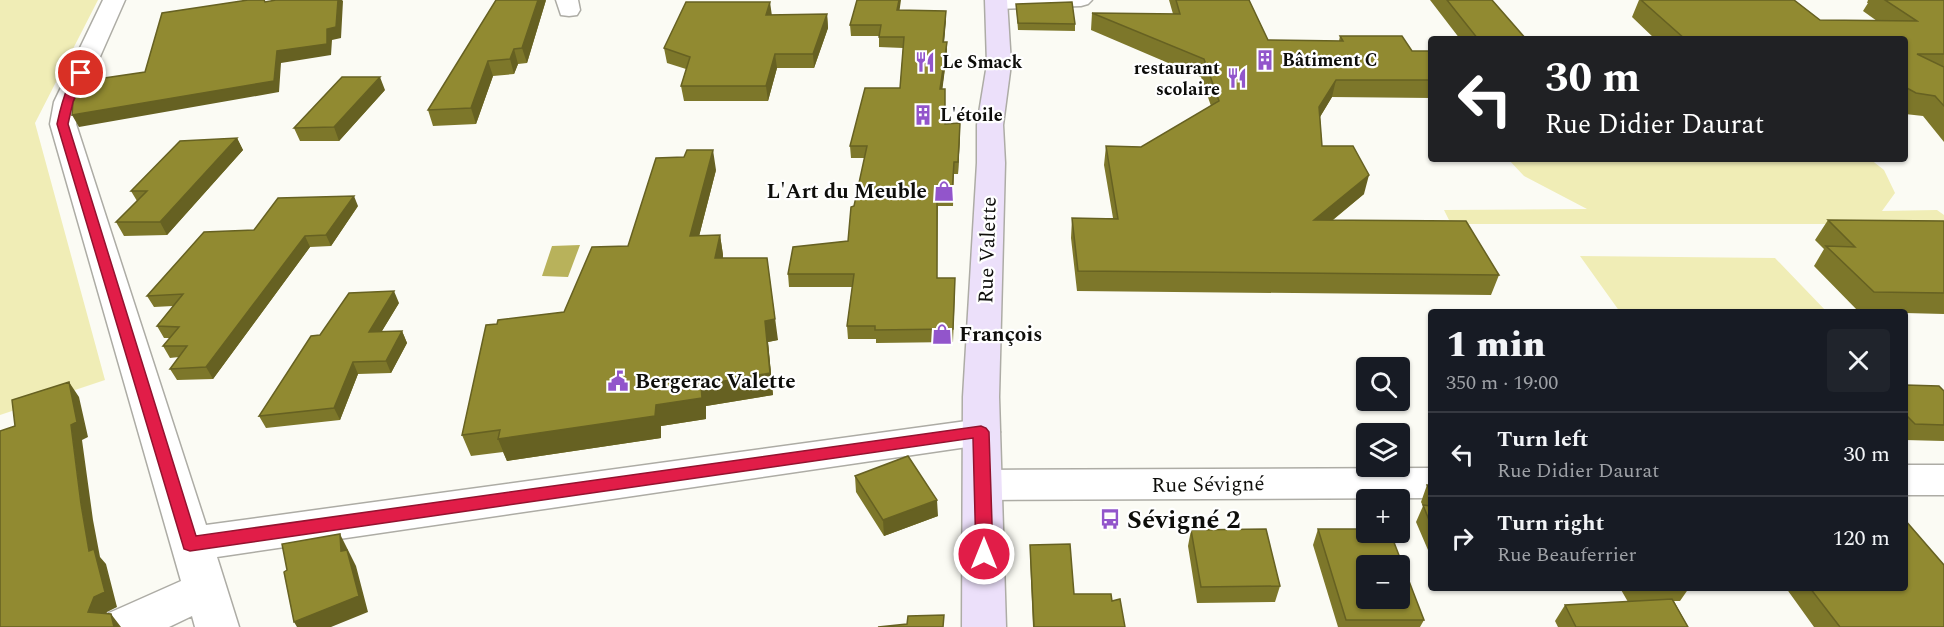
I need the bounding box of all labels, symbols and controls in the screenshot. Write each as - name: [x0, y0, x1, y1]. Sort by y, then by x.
- pin: [55, 47, 106, 98]
- place label: Bâtiment C: [1282, 47, 1378, 74]
- text: 30 m: [1545, 47, 1640, 110]
- building icon: Bâtiment C: [1253, 48, 1277, 72]
- place label: Le Smack: [942, 49, 1022, 76]
- restaurant icon: Le Smack: [913, 50, 937, 74]
- place label: restaurant scolaire: [1134, 55, 1220, 103]
- icon: arrive: [64, 56, 97, 89]
- icon: left: [1446, 60, 1524, 138]
- restaurant icon: restaurant scolaire: [1225, 66, 1249, 90]
- place label: L'étoile: [940, 102, 1003, 129]
- building icon: L'étoile: [911, 103, 935, 127]
- text: Rue Didier Daurat: [1545, 104, 1764, 146]
- place label: L'Art du Meuble: [767, 176, 927, 208]
- shop icon: L'Art du Meuble: [932, 179, 956, 203]
- street label: Rue Valette: [970, 196, 1006, 304]
- text: 1 min: [1446, 318, 1546, 373]
- place label: François: [959, 319, 1043, 351]
- shop icon: François: [930, 322, 954, 346]
- button: close: [1827, 329, 1890, 392]
- map controls: [1356, 357, 1410, 609]
- button: search: [1356, 357, 1410, 411]
- place label: Bergerac Valette: [635, 366, 796, 398]
- text: 350 m · 19:00: [1446, 368, 1558, 398]
- public building icon: Bergerac Valette: [606, 369, 630, 393]
- button: layers: [1356, 423, 1410, 477]
- text: Turn left: [1497, 423, 1589, 456]
- icon: left: [1446, 438, 1479, 471]
- text: 30 m: [1844, 438, 1890, 471]
- text: Rue Didier Daurat: [1497, 456, 1659, 486]
- street label: Rue Sévigné: [1151, 468, 1265, 502]
- button: +: [1356, 489, 1410, 543]
- place label: Sévigné 2: [1127, 500, 1241, 540]
- bus stop icon: Sévigné 2: [1098, 507, 1122, 531]
- text: Turn right: [1497, 507, 1604, 540]
- position arrow: [952, 522, 1016, 586]
- icon: right: [1446, 522, 1479, 555]
- text: 120 m: [1833, 522, 1890, 555]
- text: Rue Beauferrier: [1497, 540, 1637, 570]
- button: −: [1356, 555, 1410, 609]

